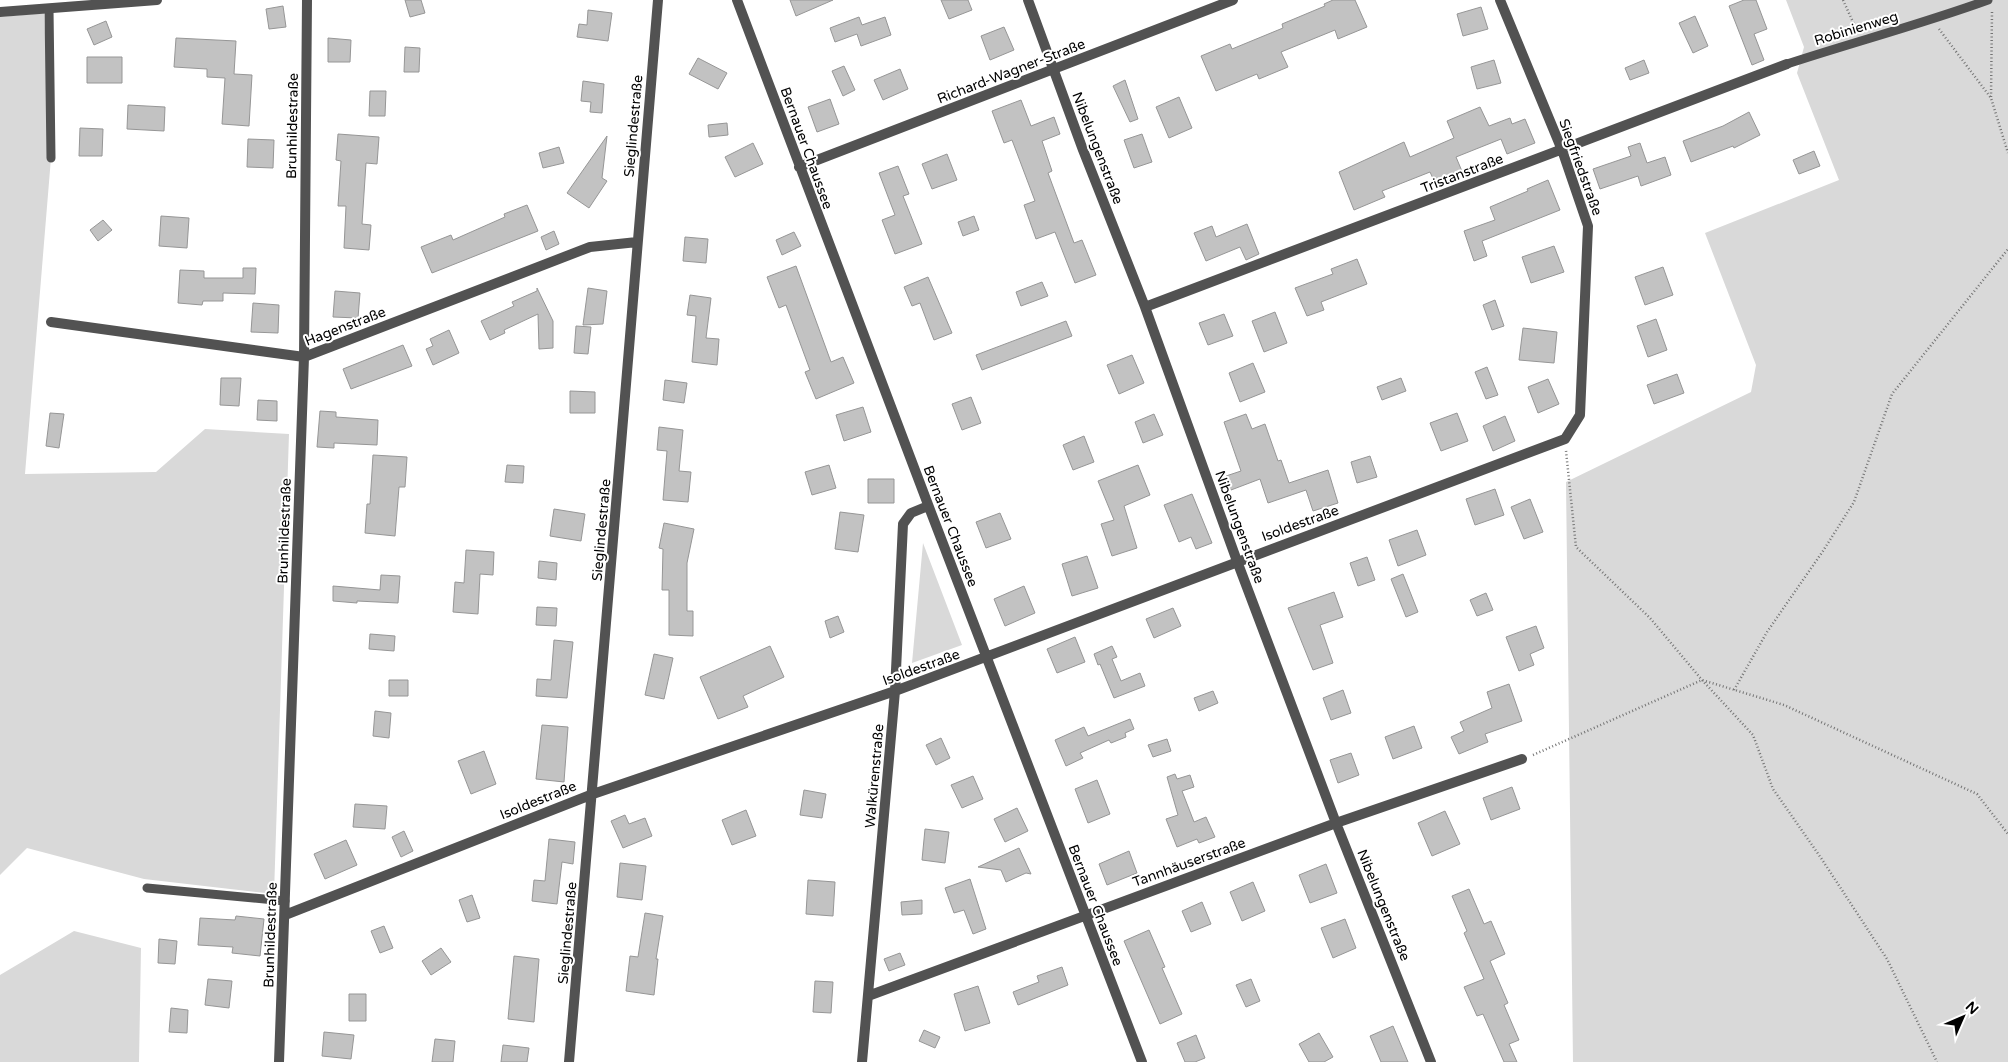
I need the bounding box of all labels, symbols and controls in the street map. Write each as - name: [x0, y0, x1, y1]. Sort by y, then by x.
- street label: Robinienweg: [1812, 8, 1900, 49]
- street label: Richard-Wagner-Straße: [935, 35, 1088, 108]
- street label: Brunhildestraße: [283, 73, 302, 179]
- street label: Sieglindestraße: [621, 74, 646, 178]
- street label: Bernauer Chaussee: [777, 85, 837, 212]
- street label: Nibelungenstraße: [1068, 90, 1127, 207]
- street label: Siegfriedstraße: [1555, 117, 1606, 218]
- street label: Tristanstraße: [1419, 150, 1506, 197]
- street label: Hagenstraße: [302, 303, 388, 350]
- street label: Bernauer Chaussee: [920, 463, 982, 589]
- street label: Nibelungenstraße: [1211, 468, 1268, 586]
- street label: Brunhildestraße: [274, 478, 295, 584]
- street label: Sieglindestraße: [589, 478, 614, 582]
- street label: Isoldestraße: [1259, 502, 1341, 545]
- street label: Isoldestraße: [880, 646, 962, 689]
- street label: Walkürenstraße: [861, 723, 888, 829]
- street label: Isoldestraße: [497, 777, 579, 824]
- street label: Tannhäuserstraße: [1130, 834, 1248, 891]
- street label: Bernauer Chaussee: [1065, 842, 1127, 968]
- street label: Nibelungenstraße: [1353, 847, 1414, 964]
- street label: Sieglindestraße: [555, 881, 580, 985]
- street label: Brunhildestraße: [260, 882, 281, 988]
- north arrow: [1938, 992, 1988, 1042]
- text: N: [1962, 998, 1982, 1018]

